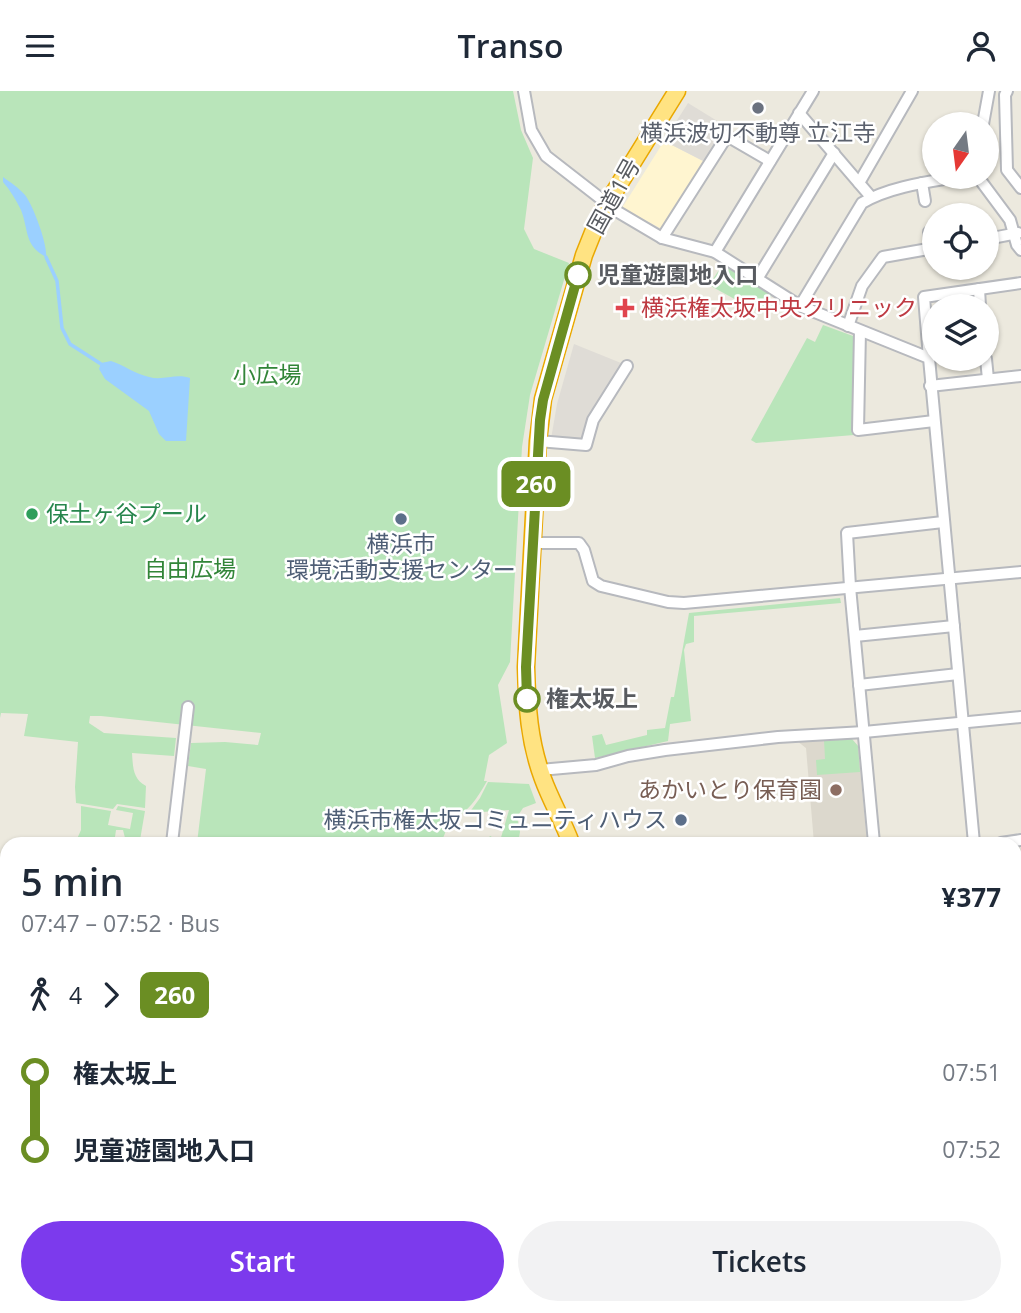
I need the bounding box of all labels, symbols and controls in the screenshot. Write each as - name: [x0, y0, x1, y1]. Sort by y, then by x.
- text: Transo: [458, 24, 563, 67]
- icon: menu: [21, 27, 59, 65]
- icon: person: [962, 27, 1000, 65]
- marker: 横浜波切不動尊 立江寺: [750, 100, 766, 116]
- north arrow: [922, 112, 999, 189]
- map controls: [922, 112, 999, 371]
- place label: 横浜波切不動尊 立江寺: [640, 116, 876, 148]
- street label: 国道1号: [579, 152, 647, 239]
- button: locate: [922, 203, 999, 280]
- place label: 児童遊園地入口: [597, 258, 758, 290]
- marker: 児童遊園地入口: [565, 262, 591, 288]
- place label: 横浜権太坂中央クリニック: [641, 291, 917, 323]
- button: layers: [922, 294, 999, 371]
- marker: 横浜権太坂中央クリニック: [615, 298, 635, 318]
- park label: 小広場: [233, 358, 302, 390]
- line badge: 260: [496, 461, 576, 507]
- text: 260: [515, 467, 557, 500]
- place label: 保土ヶ谷プール: [46, 497, 207, 529]
- marker: 保土ヶ谷プール: [24, 506, 40, 522]
- marker: 横浜市 環境活動支援センター: [393, 511, 409, 527]
- place label: 横浜市 環境活動支援センター: [286, 527, 516, 585]
- park label: 自由広場: [144, 552, 236, 584]
- place label: 権太坂上: [546, 682, 638, 714]
- marker: 権太坂上: [514, 686, 540, 712]
- place label: あかいとり保育園: [638, 773, 822, 805]
- marker: あかいとり保育園: [828, 782, 844, 798]
- place label: 横浜市権太坂コミュニティハウス: [323, 803, 667, 835]
- marker: 横浜市権太坂コミュニティハウス: [673, 812, 689, 828]
- text: 5 min: [21, 855, 124, 907]
- text: ¥377: [942, 879, 1001, 915]
- text: 07:47 – 07:52 · Bus: [21, 907, 220, 939]
- icon: walk: [21, 976, 59, 1014]
- icon: forward: [92, 976, 130, 1014]
- text: 260: [154, 978, 195, 1011]
- text: 4: [69, 979, 82, 1011]
- text: 権太坂上: [73, 1055, 177, 1091]
- text: 07:51: [942, 1056, 1001, 1088]
- text: 児童遊園地入口: [73, 1132, 255, 1168]
- text: 07:52: [942, 1133, 1001, 1165]
- button: Start: [21, 1221, 504, 1301]
- button: Tickets: [518, 1221, 1001, 1301]

